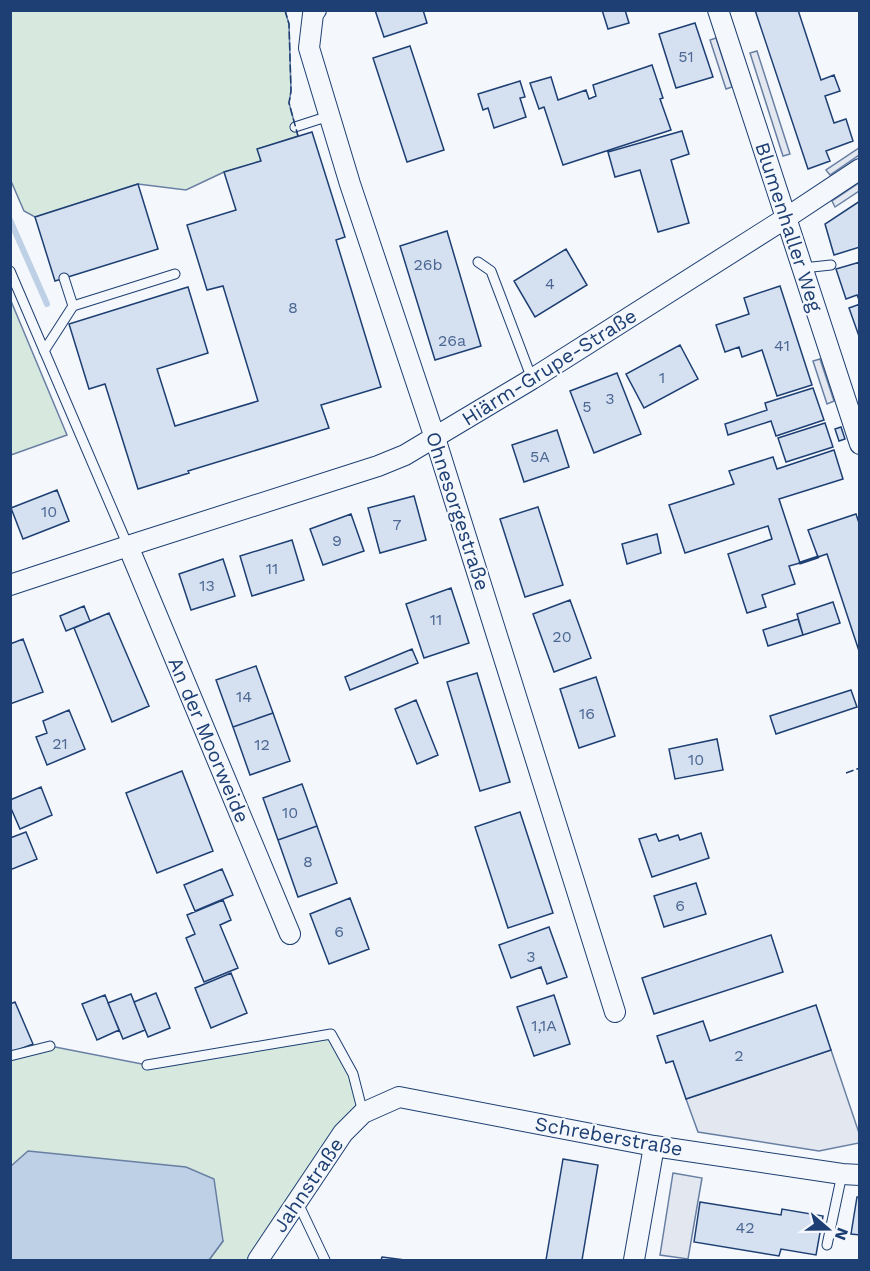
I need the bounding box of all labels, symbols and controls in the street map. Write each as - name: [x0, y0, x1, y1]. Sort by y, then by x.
- house number: 51: [678, 47, 694, 66]
- street label: Blumenhaller Weg: [750, 139, 828, 315]
- house number: 26b: [413, 255, 443, 274]
- house number: 4: [545, 274, 555, 293]
- house number: 8: [288, 298, 298, 317]
- street label: Hiärm-Grupe-Straße: [457, 303, 641, 431]
- house number: 26a: [438, 331, 466, 350]
- house number: 41: [774, 336, 790, 355]
- house number: 1: [659, 368, 665, 387]
- house number: 3: [605, 389, 615, 408]
- house number: 5: [582, 397, 592, 416]
- street label: Ohnesorgestraße: [421, 429, 495, 593]
- house number: 5A: [530, 447, 550, 466]
- house number: 10: [41, 502, 57, 521]
- house number: 7: [393, 515, 402, 534]
- house number: 9: [332, 531, 342, 550]
- house number: 11: [266, 559, 278, 578]
- house number: 13: [199, 576, 215, 595]
- house number: 11: [430, 610, 442, 629]
- house number: 20: [552, 627, 572, 646]
- street label: An der Moorweide: [163, 654, 255, 826]
- house number: 14: [236, 687, 252, 706]
- house number: 16: [579, 704, 595, 723]
- house number: 21: [52, 734, 68, 753]
- house number: 12: [254, 735, 270, 754]
- house number: 10: [688, 750, 704, 769]
- house number: 10: [282, 803, 298, 822]
- house number: 8: [303, 852, 313, 871]
- house number: 6: [675, 896, 685, 915]
- house number: 6: [334, 922, 344, 941]
- house number: 3: [526, 947, 536, 966]
- house number: 1,1A: [531, 1016, 557, 1035]
- house number: 2: [734, 1046, 744, 1065]
- street label: Schreberstraße: [533, 1111, 685, 1161]
- street label: Jahnstraße: [268, 1133, 348, 1237]
- north arrow: [798, 1199, 858, 1259]
- house number: 42: [735, 1218, 755, 1237]
- text: N: [831, 1225, 853, 1243]

